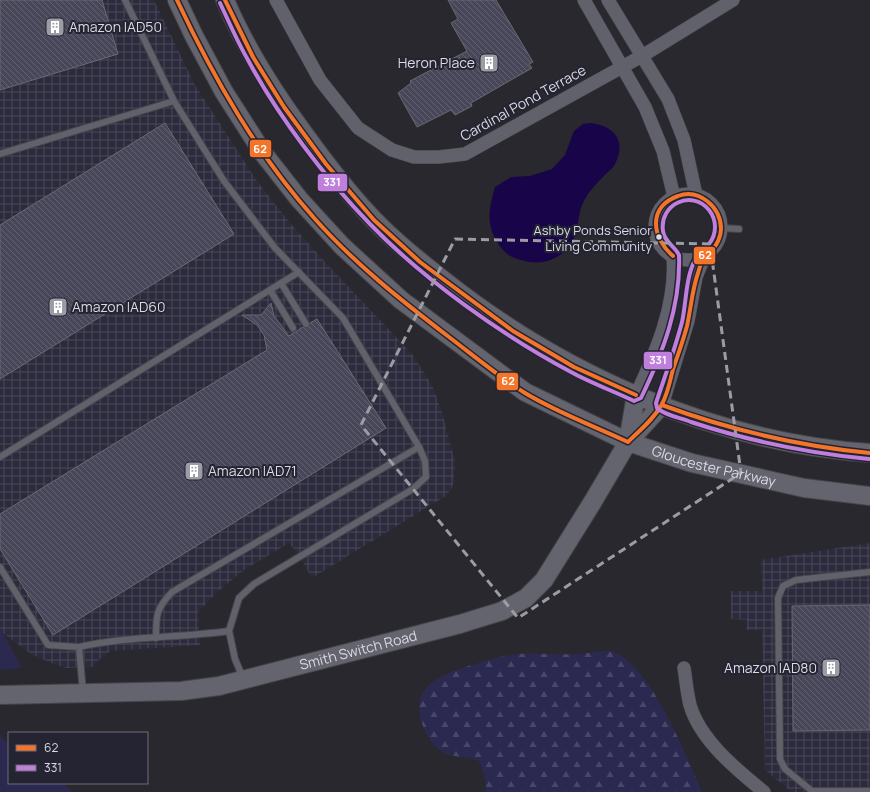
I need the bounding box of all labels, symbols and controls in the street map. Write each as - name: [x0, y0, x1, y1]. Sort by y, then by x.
- building icon: Amazon IAD50: [44, 16, 66, 38]
- place label: Amazon IAD50: [69, 17, 162, 36]
- building icon: Heron Place: [478, 52, 500, 74]
- place label: Heron Place: [398, 53, 475, 72]
- street label: Cardinal Pond Terrace: [456, 60, 589, 145]
- line badge: 62: [249, 139, 272, 158]
- text: 62: [253, 141, 267, 156]
- line badge: 331: [317, 173, 348, 192]
- text: 331: [323, 174, 341, 189]
- place label: Ashby Ponds Senior Living Community: [534, 221, 652, 255]
- marker: Ashby Ponds Senior Living Community: [654, 232, 664, 242]
- line badge: 62: [693, 246, 716, 265]
- text: 62: [698, 247, 712, 262]
- building icon: Amazon IAD60: [47, 296, 69, 318]
- place label: Amazon IAD60: [72, 297, 166, 316]
- line badge: 331: [643, 351, 673, 370]
- text: 331: [649, 352, 667, 367]
- line badge: 62: [496, 372, 519, 391]
- text: 62: [501, 373, 515, 388]
- street label: Gloucester Parkway: [650, 440, 778, 491]
- building icon: Amazon IAD71: [183, 460, 205, 482]
- place label: Amazon IAD71: [208, 461, 297, 480]
- street label: Smith Switch Road: [297, 626, 419, 674]
- building icon: Amazon IAD80: [820, 657, 842, 679]
- place label: Amazon IAD80: [724, 658, 817, 677]
- legend: [8, 732, 148, 784]
- text: 62: [44, 739, 58, 756]
- text: 331: [44, 759, 62, 776]

